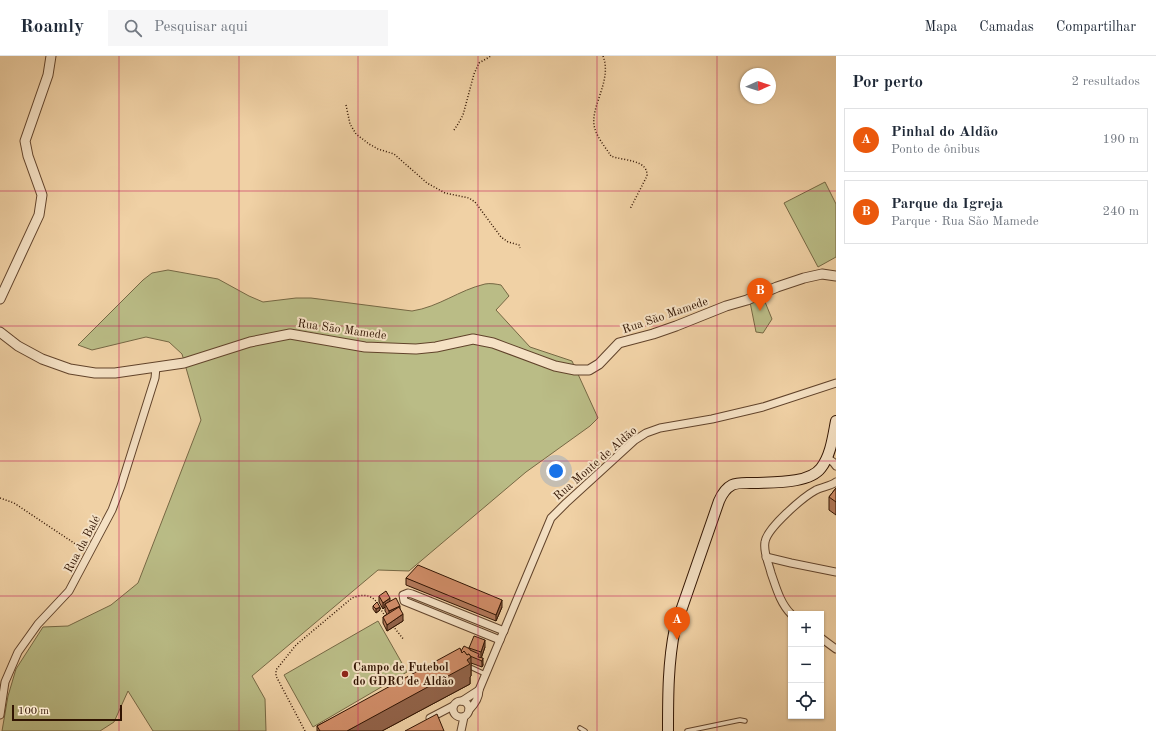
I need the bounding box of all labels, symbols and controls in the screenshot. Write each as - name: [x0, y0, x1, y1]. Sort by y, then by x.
- search box: [108, 10, 388, 46]
- icon: search: [122, 17, 144, 39]
- text: Roamly: [20, 18, 84, 37]
- text: Pesquisar aqui: [154, 20, 248, 35]
- text: Mapa: [924, 20, 957, 34]
- text: Camadas: [979, 20, 1034, 34]
- text: Compartilhar: [1056, 20, 1136, 34]
- north arrow: [740, 68, 776, 104]
- text: Por perto: [852, 74, 923, 91]
- text: 2 resultados: [1072, 75, 1140, 88]
- text: Pinhal do Aldão: [891, 125, 998, 140]
- text: A: [861, 133, 871, 146]
- text: 190 m: [1102, 133, 1139, 146]
- text: Ponto de ônibus: [891, 143, 980, 156]
- text: Parque da Igreja: [891, 197, 1003, 212]
- text: B: [861, 205, 871, 218]
- text: 240 m: [1102, 205, 1139, 218]
- text: Parque · Rua São Mamede: [891, 215, 1039, 228]
- pin: B: [747, 278, 773, 311]
- street label: Rua São Mamede: [621, 296, 710, 336]
- street label: Rua São Mamede: [297, 318, 388, 342]
- street label: Rua Monte de Aldão: [552, 425, 639, 503]
- your location: [546, 461, 566, 481]
- street label: Rua da Balé: [63, 514, 103, 575]
- pin: A: [664, 607, 690, 640]
- map controls: [788, 611, 824, 719]
- button: +: [788, 611, 824, 647]
- button: −: [788, 647, 824, 683]
- place label: Campo de Futebol do GDRC de Aldão: [353, 662, 454, 688]
- marker: Campo de Futebol do GDRC de Aldão: [340, 669, 350, 679]
- button: locate: [788, 683, 824, 719]
- scale bar: [12, 703, 122, 722]
- text: 100 m: [18, 706, 49, 717]

